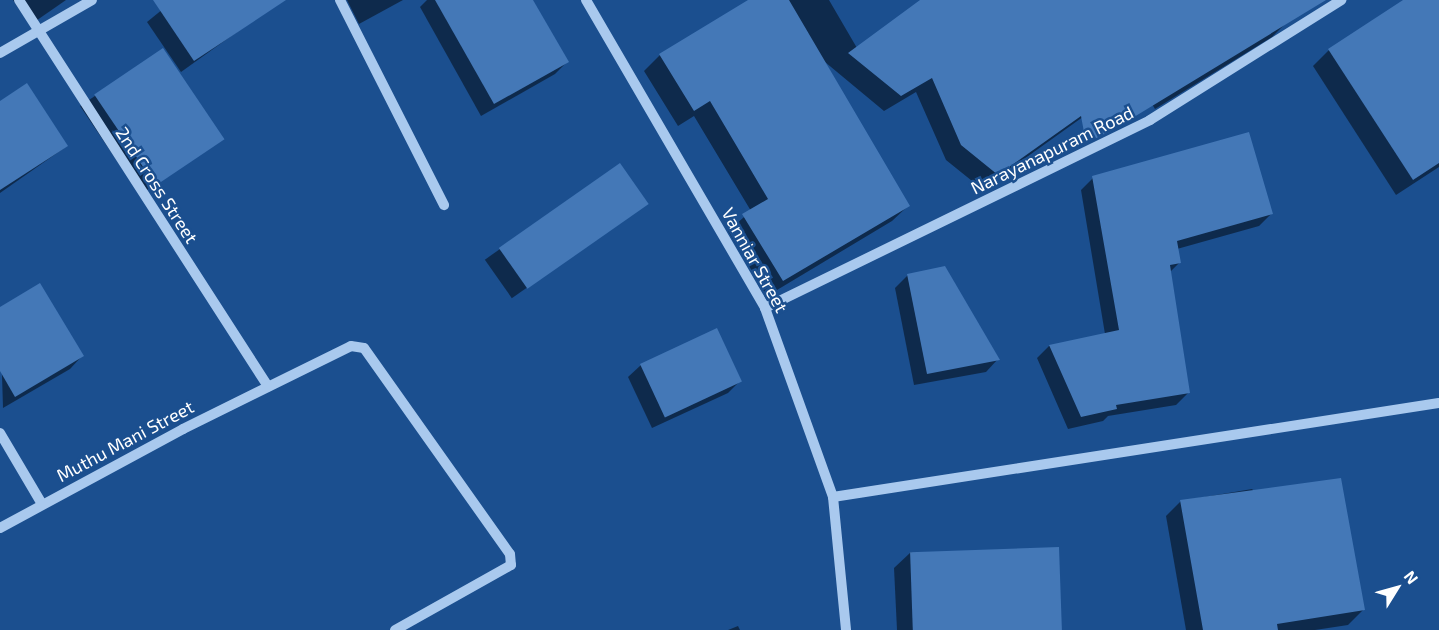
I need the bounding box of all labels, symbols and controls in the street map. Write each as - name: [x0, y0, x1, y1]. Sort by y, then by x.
- street label: Narayanapuram Road: [967, 101, 1137, 199]
- street label: 2nd Cross Street: [111, 123, 203, 247]
- street label: Vanniar Street: [717, 204, 793, 316]
- street label: Muthu Mani Street: [53, 396, 197, 486]
- north arrow: [1367, 558, 1427, 618]
- text: N: [1401, 567, 1423, 587]

